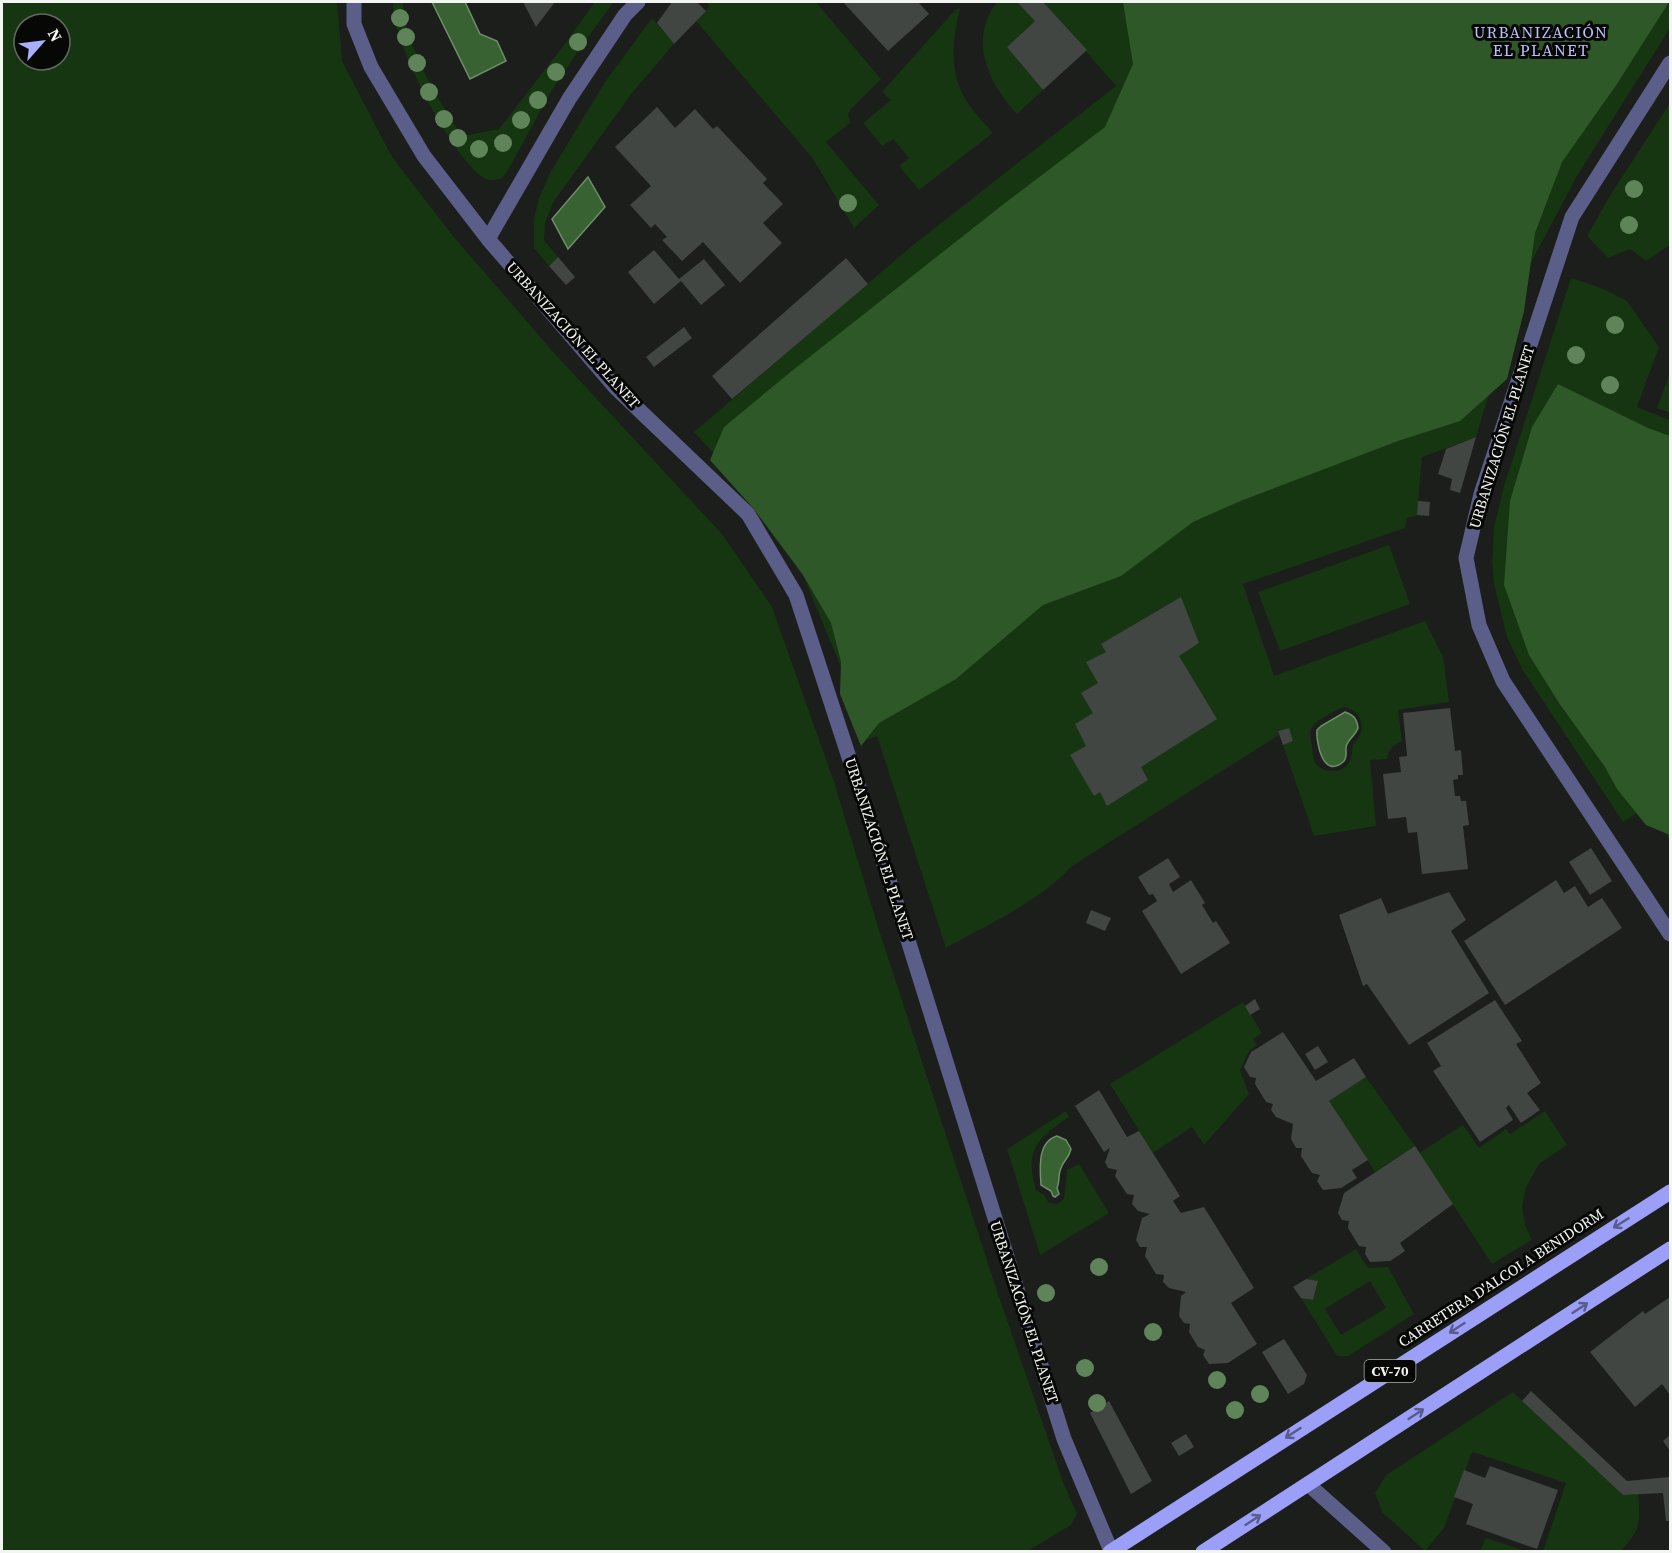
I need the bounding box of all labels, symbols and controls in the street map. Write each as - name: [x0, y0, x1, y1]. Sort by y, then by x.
- north arrow: [12, 12, 72, 72]
- district label: URBANIZACIÓN EL PLANET: [1474, 21, 1608, 61]
- text: N: [43, 25, 68, 46]
- street label: URBANIZACIÓN EL PLANET: [502, 257, 645, 413]
- street label: URBANIZACIÓN EL PLANET: [1464, 343, 1539, 531]
- street label: URBANIZACIÓN EL PLANET: [840, 755, 919, 943]
- street label: CARRETERA D'ALCOI A BENIDORM: [1394, 1203, 1608, 1352]
- one-way arrow: [1613, 1217, 1630, 1229]
- street label: URBANIZACIÓN EL PLANET: [985, 1218, 1064, 1406]
- one-way arrow: [1571, 1302, 1588, 1314]
- one-way arrow: [1448, 1321, 1465, 1334]
- road number: CV-70: [1364, 1360, 1416, 1382]
- one-way arrow: [1407, 1408, 1424, 1420]
- one-way arrow: [1284, 1427, 1301, 1440]
- one-way arrow: [1244, 1514, 1260, 1526]

